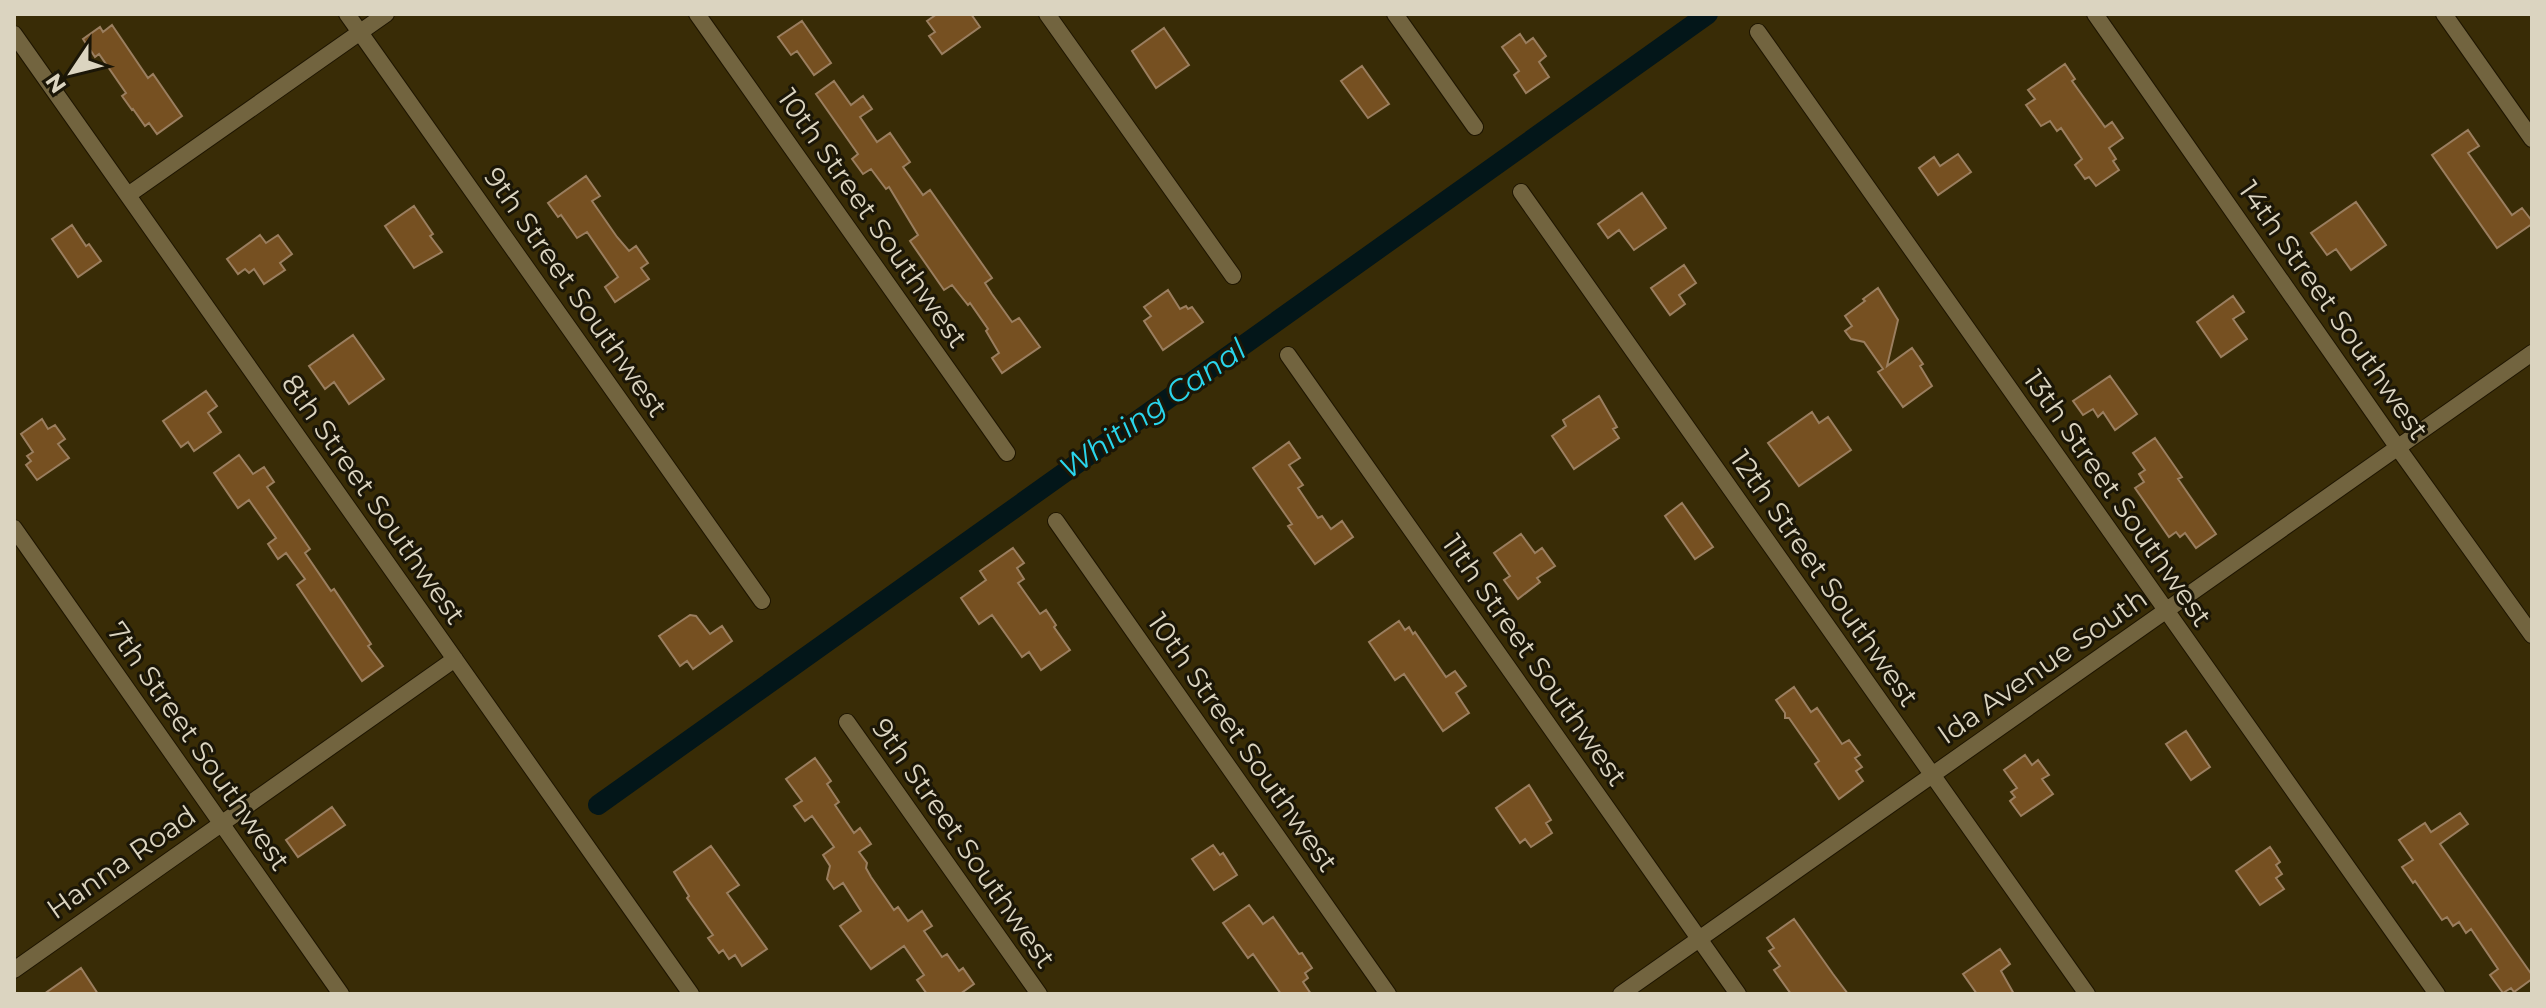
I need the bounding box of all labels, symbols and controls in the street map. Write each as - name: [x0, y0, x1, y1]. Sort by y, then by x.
- north arrow: [32, 32, 112, 112]
- text: N: [40, 68, 72, 98]
- street label: 10th Street Southwest: [771, 82, 975, 354]
- street label: 9th Street Southwest: [477, 161, 675, 423]
- street label: 14th Street Southwest: [2232, 174, 2436, 446]
- water label: Whiting Canal: [1052, 330, 1253, 487]
- street label: 13th Street Southwest: [2017, 363, 2219, 633]
- street label: 8th Street Southwest: [275, 368, 473, 630]
- street label: 12th Street Southwest: [1723, 443, 1927, 713]
- street label: 11th Street Southwest: [1435, 528, 1635, 792]
- street label: Ida Avenue South: [1931, 581, 2153, 751]
- street label: 10th Street Southwest: [1141, 606, 1345, 878]
- street label: 7th Street Southwest: [100, 615, 298, 877]
- street label: 9th Street Southwest: [865, 712, 1063, 974]
- street label: Hanna Road: [40, 798, 202, 926]

